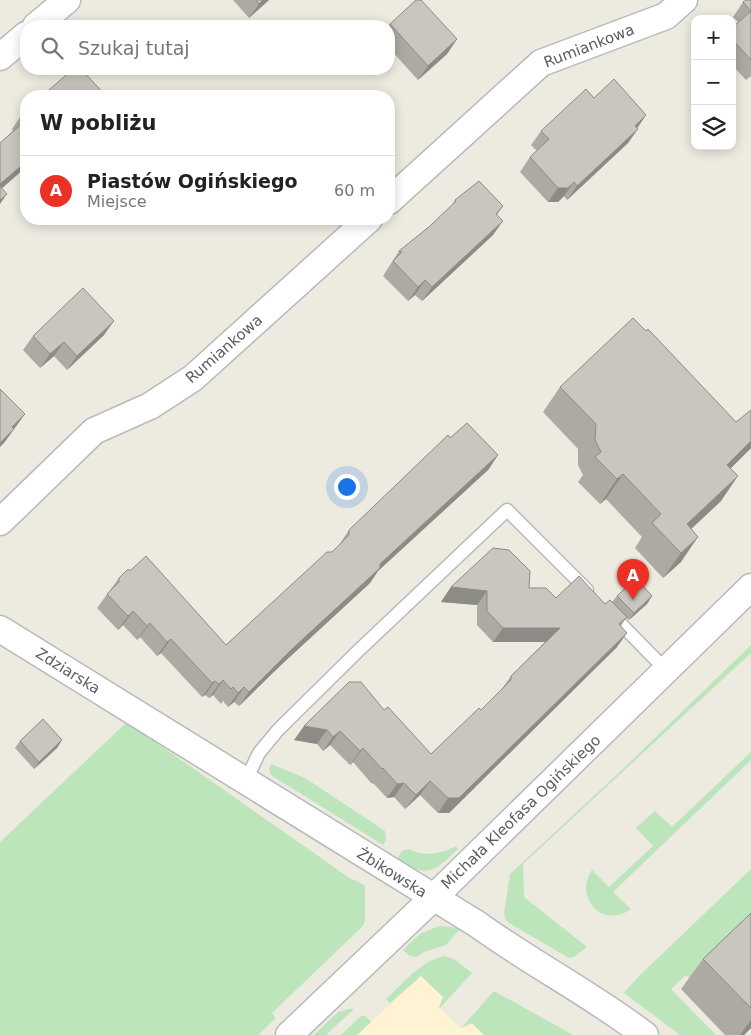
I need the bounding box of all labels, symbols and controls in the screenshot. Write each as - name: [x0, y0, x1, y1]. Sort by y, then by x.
- map controls: [691, 15, 736, 150]
- button: +: [691, 15, 736, 60]
- search box: [20, 20, 395, 75]
- street label: Rumiankowa: [541, 20, 637, 72]
- icon: search: [38, 34, 66, 62]
- text: Szukaj tutaj: [78, 37, 190, 59]
- button: −: [691, 60, 736, 105]
- button: layers: [691, 105, 736, 150]
- text: W pobliżu: [40, 111, 157, 135]
- text: Piastów Ogińskiego: [87, 170, 298, 192]
- text: A: [50, 181, 62, 200]
- text: 60 m: [334, 181, 375, 200]
- text: Miejsce: [87, 192, 147, 211]
- street label: Rumiankowa: [182, 311, 266, 387]
- your location: [334, 474, 360, 500]
- pin: A: [617, 559, 649, 600]
- street label: Zdziarska: [32, 644, 104, 698]
- street label: Michała Kleofasa Ogińskiego: [438, 731, 604, 893]
- street label: Żbikowska: [354, 844, 431, 902]

